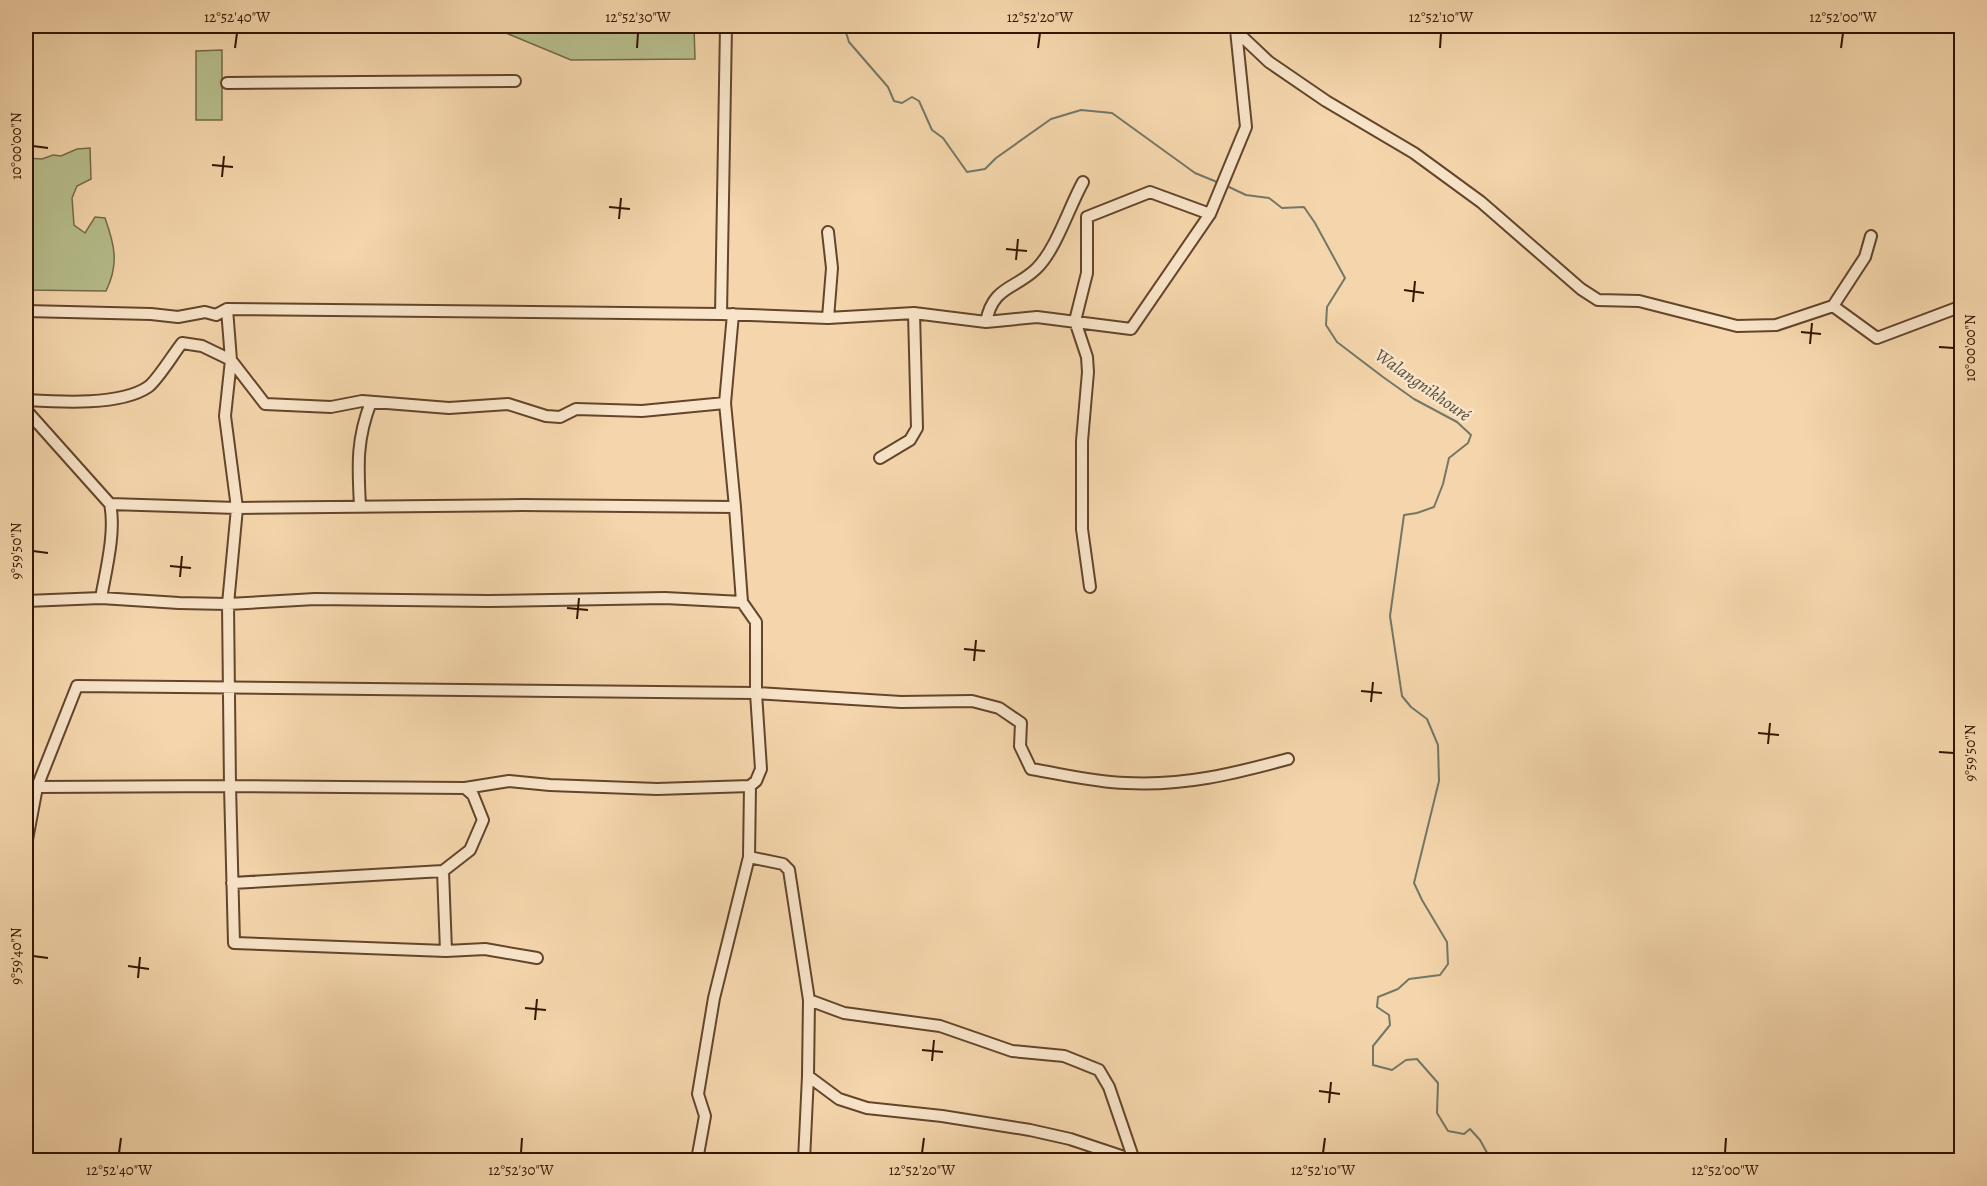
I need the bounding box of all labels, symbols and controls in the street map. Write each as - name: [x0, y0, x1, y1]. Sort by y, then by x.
- text: 12°52'40"W: [204, 7, 270, 27]
- text: 12°52'30"W: [605, 7, 671, 27]
- text: 12°52'20"W: [1007, 7, 1073, 27]
- text: 12°52'10"W: [1409, 7, 1473, 27]
- text: 12°52'00"W: [1809, 7, 1877, 27]
- text: 10°00'00"N: [6, 112, 26, 180]
- text: 10°00'00"N: [1960, 314, 1980, 382]
- water label: Walangnikhouré: [1370, 343, 1476, 427]
- text: 9°59'50"N: [6, 522, 26, 579]
- text: 9°59'50"N: [1960, 724, 1980, 781]
- text: 9°59'40"N: [6, 927, 26, 985]
- text: 12°52'40"W: [86, 1160, 152, 1180]
- text: 12°52'30"W: [488, 1160, 554, 1180]
- text: 12°52'20"W: [889, 1160, 955, 1180]
- text: 12°52'10"W: [1291, 1160, 1355, 1180]
- text: 12°52'00"W: [1691, 1160, 1759, 1180]

